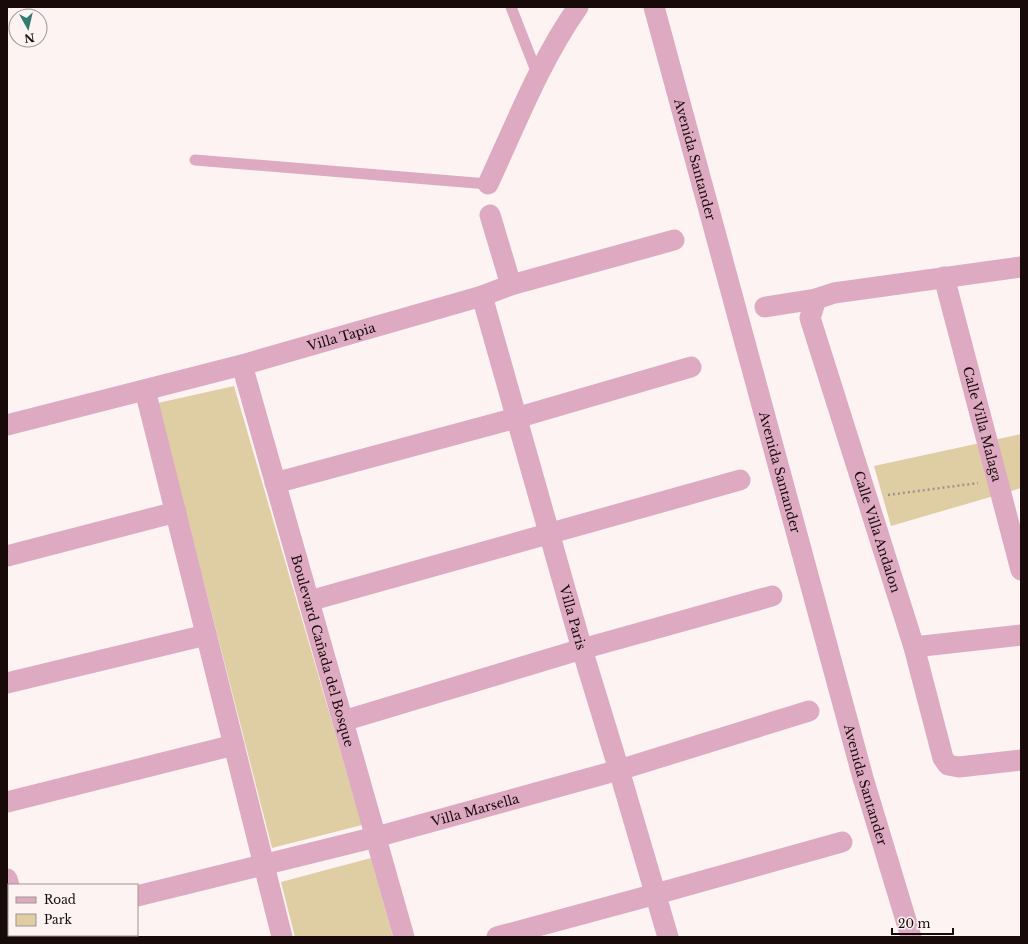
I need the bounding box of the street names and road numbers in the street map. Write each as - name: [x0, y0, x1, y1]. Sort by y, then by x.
- street label: Avenida Santander: [670, 96, 720, 223]
- street label: Villa Tapia: [304, 318, 378, 355]
- street label: Calle Villa Malaga: [959, 365, 1006, 484]
- street label: Avenida Santander: [755, 408, 805, 536]
- street label: Calle Villa Andalon: [850, 469, 905, 595]
- street label: Boulevard Cañada del Bosque: [288, 553, 358, 749]
- street label: Villa Paris: [556, 582, 590, 652]
- street label: Avenida Santander: [840, 721, 892, 848]
- street label: Villa Marsella: [428, 789, 522, 830]

